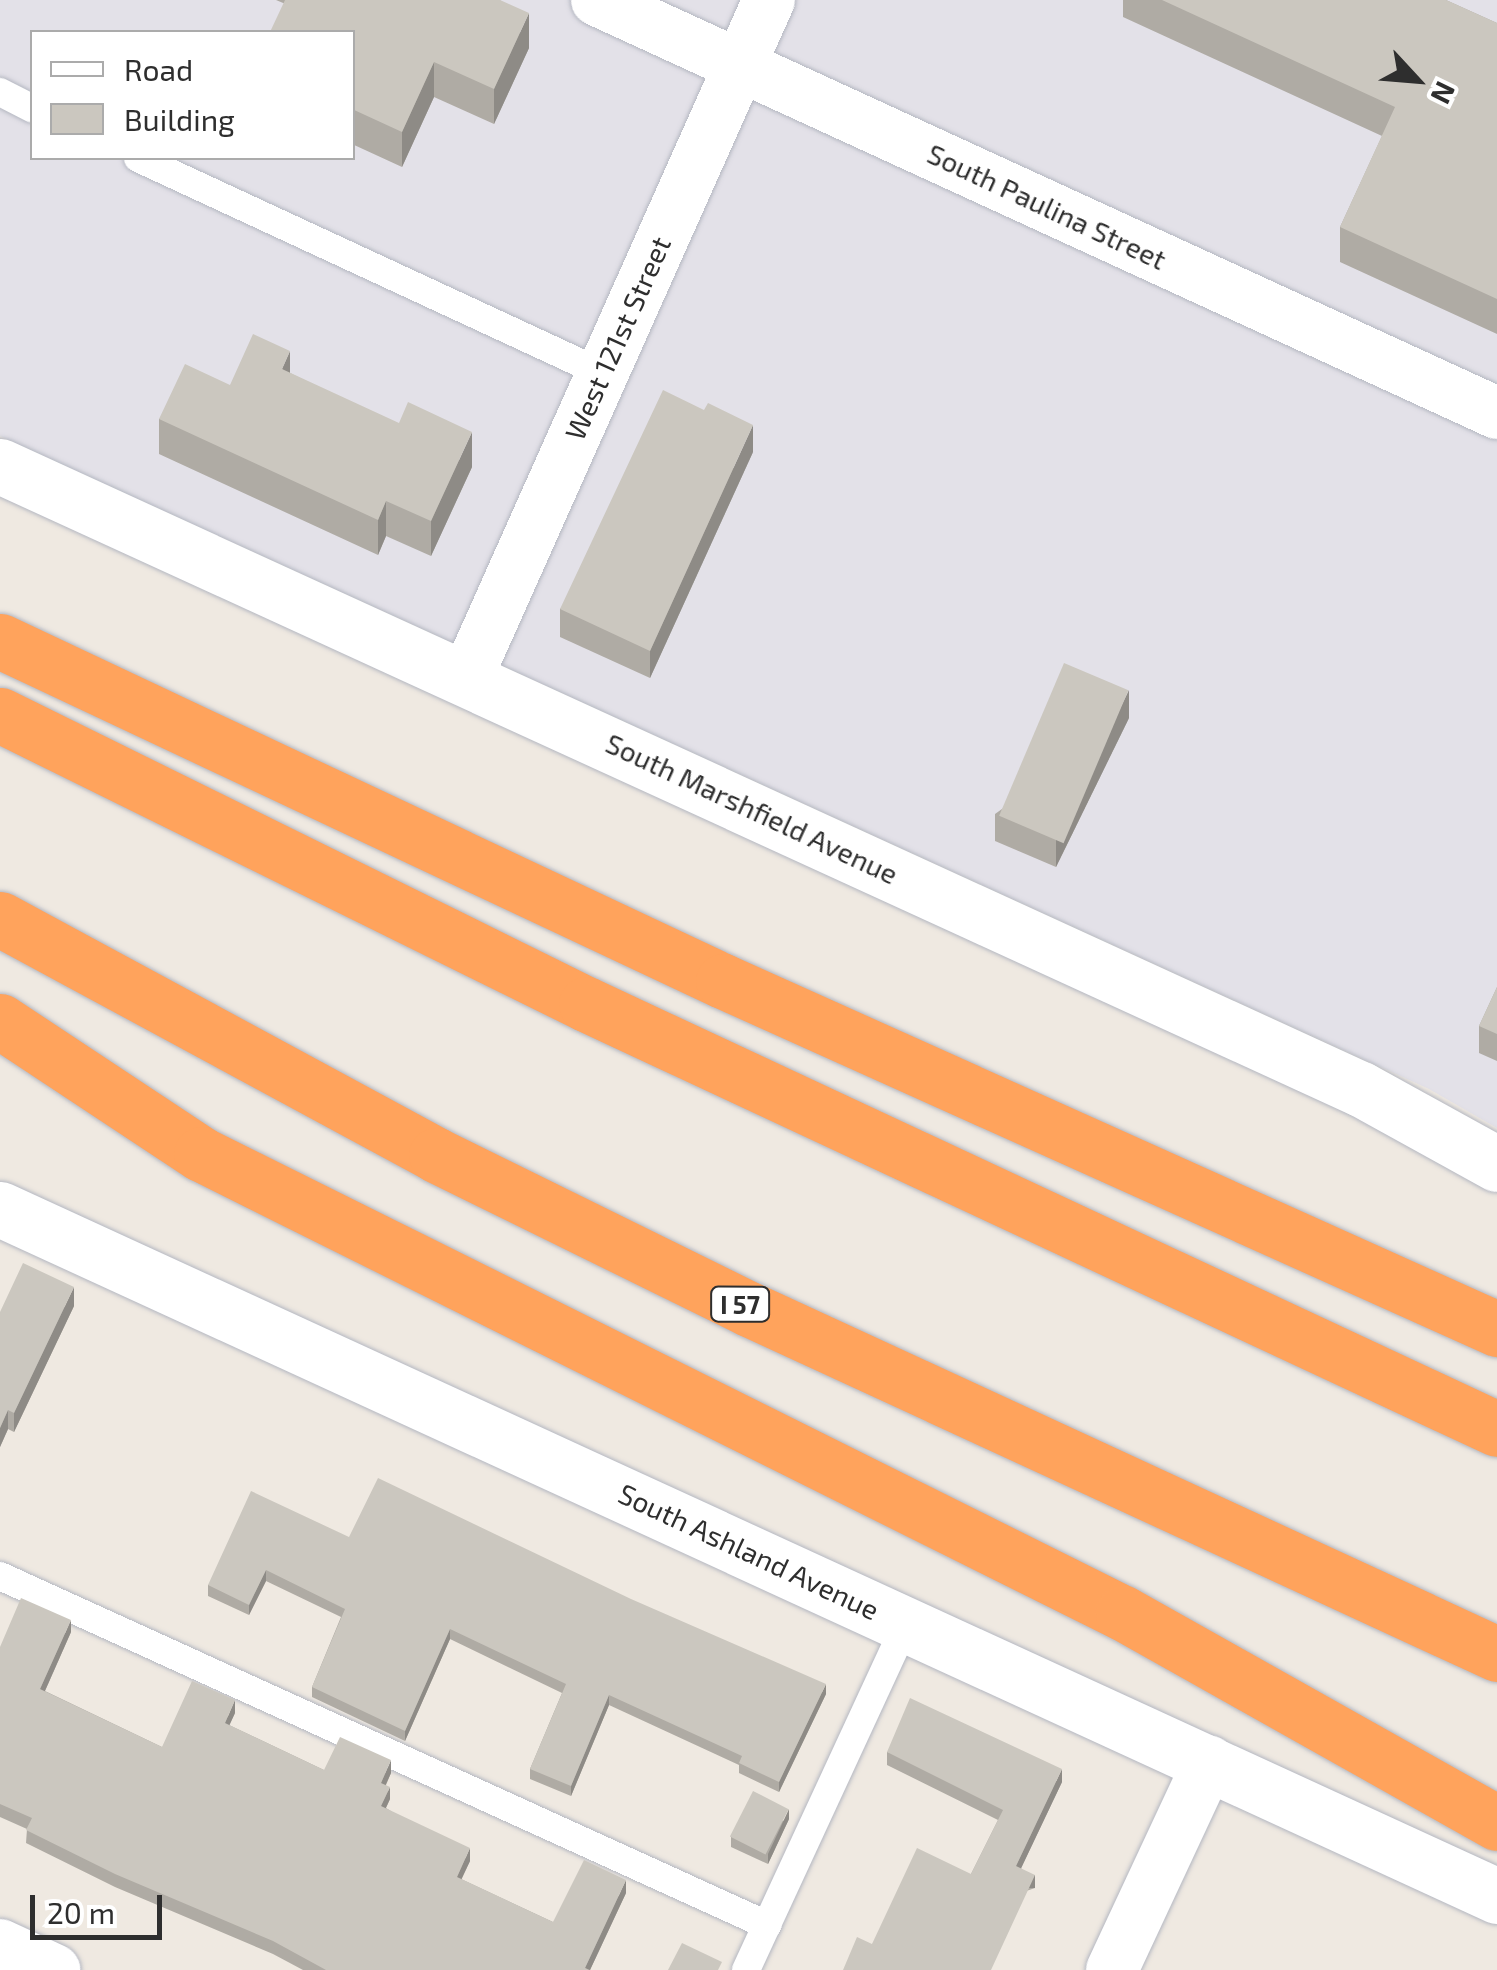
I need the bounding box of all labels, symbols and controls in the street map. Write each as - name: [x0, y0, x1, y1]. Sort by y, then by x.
- legend: [30, 30, 355, 160]
- north arrow: [1367, 30, 1467, 130]
- text: Road: [124, 51, 193, 87]
- text: N: [1424, 77, 1464, 110]
- text: Building: [124, 101, 235, 137]
- street label: South Paulina Street: [922, 136, 1172, 276]
- street label: West 121st Street: [557, 231, 677, 445]
- street label: South Marshfield Avenue: [600, 725, 904, 891]
- road number: I 57: [710, 1284, 770, 1324]
- street label: South Ashland Avenue: [613, 1476, 885, 1626]
- scale bar: [35, 1875, 168, 1937]
- text: 20 m: [47, 1894, 115, 1930]

